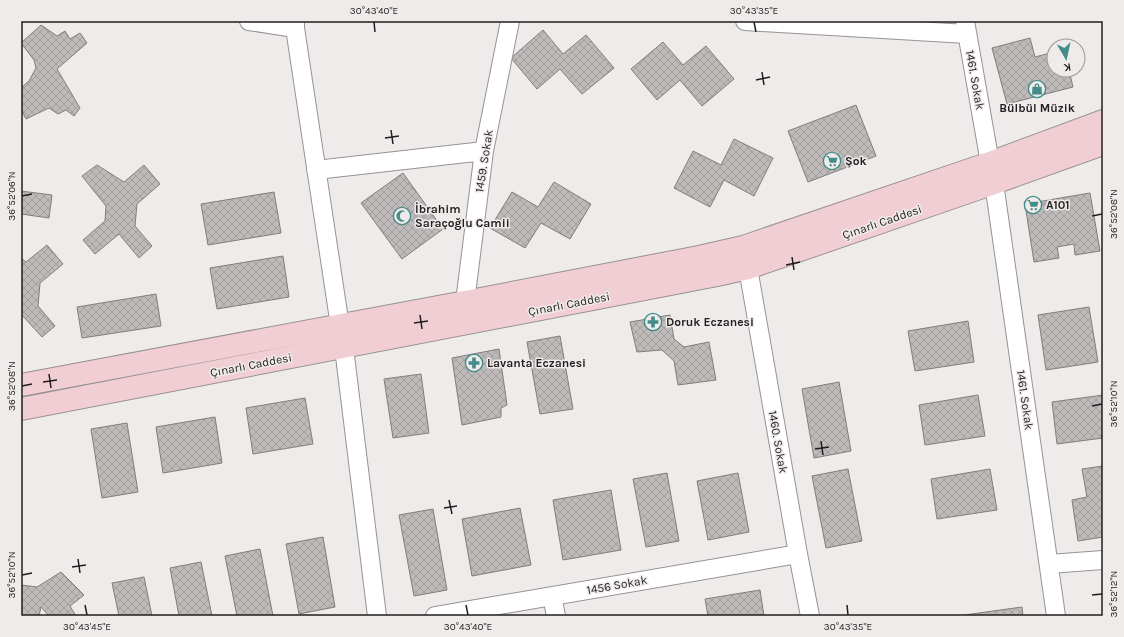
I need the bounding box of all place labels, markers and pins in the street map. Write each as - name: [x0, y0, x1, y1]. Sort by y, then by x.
- shop icon: Bülbül Müzik: [1027, 79, 1047, 99]
- place label: Bülbül Müzik: [999, 101, 1075, 115]
- supermarket icon: Şok: [822, 151, 842, 171]
- place label: Şok: [845, 154, 867, 168]
- supermarket icon: A101: [1023, 195, 1043, 215]
- place label: A101: [1046, 198, 1070, 212]
- place label: İbrahim Saraçoğlu Camii: [415, 202, 510, 230]
- mosque icon: İbrahim Saraçoğlu Camii: [392, 206, 412, 226]
- pharmacy icon: Doruk Eczanesi: [643, 312, 663, 332]
- place label: Doruk Eczanesi: [666, 315, 754, 329]
- pharmacy icon: Lavanta Eczanesi: [464, 353, 484, 373]
- place label: Lavanta Eczanesi: [487, 356, 586, 370]

